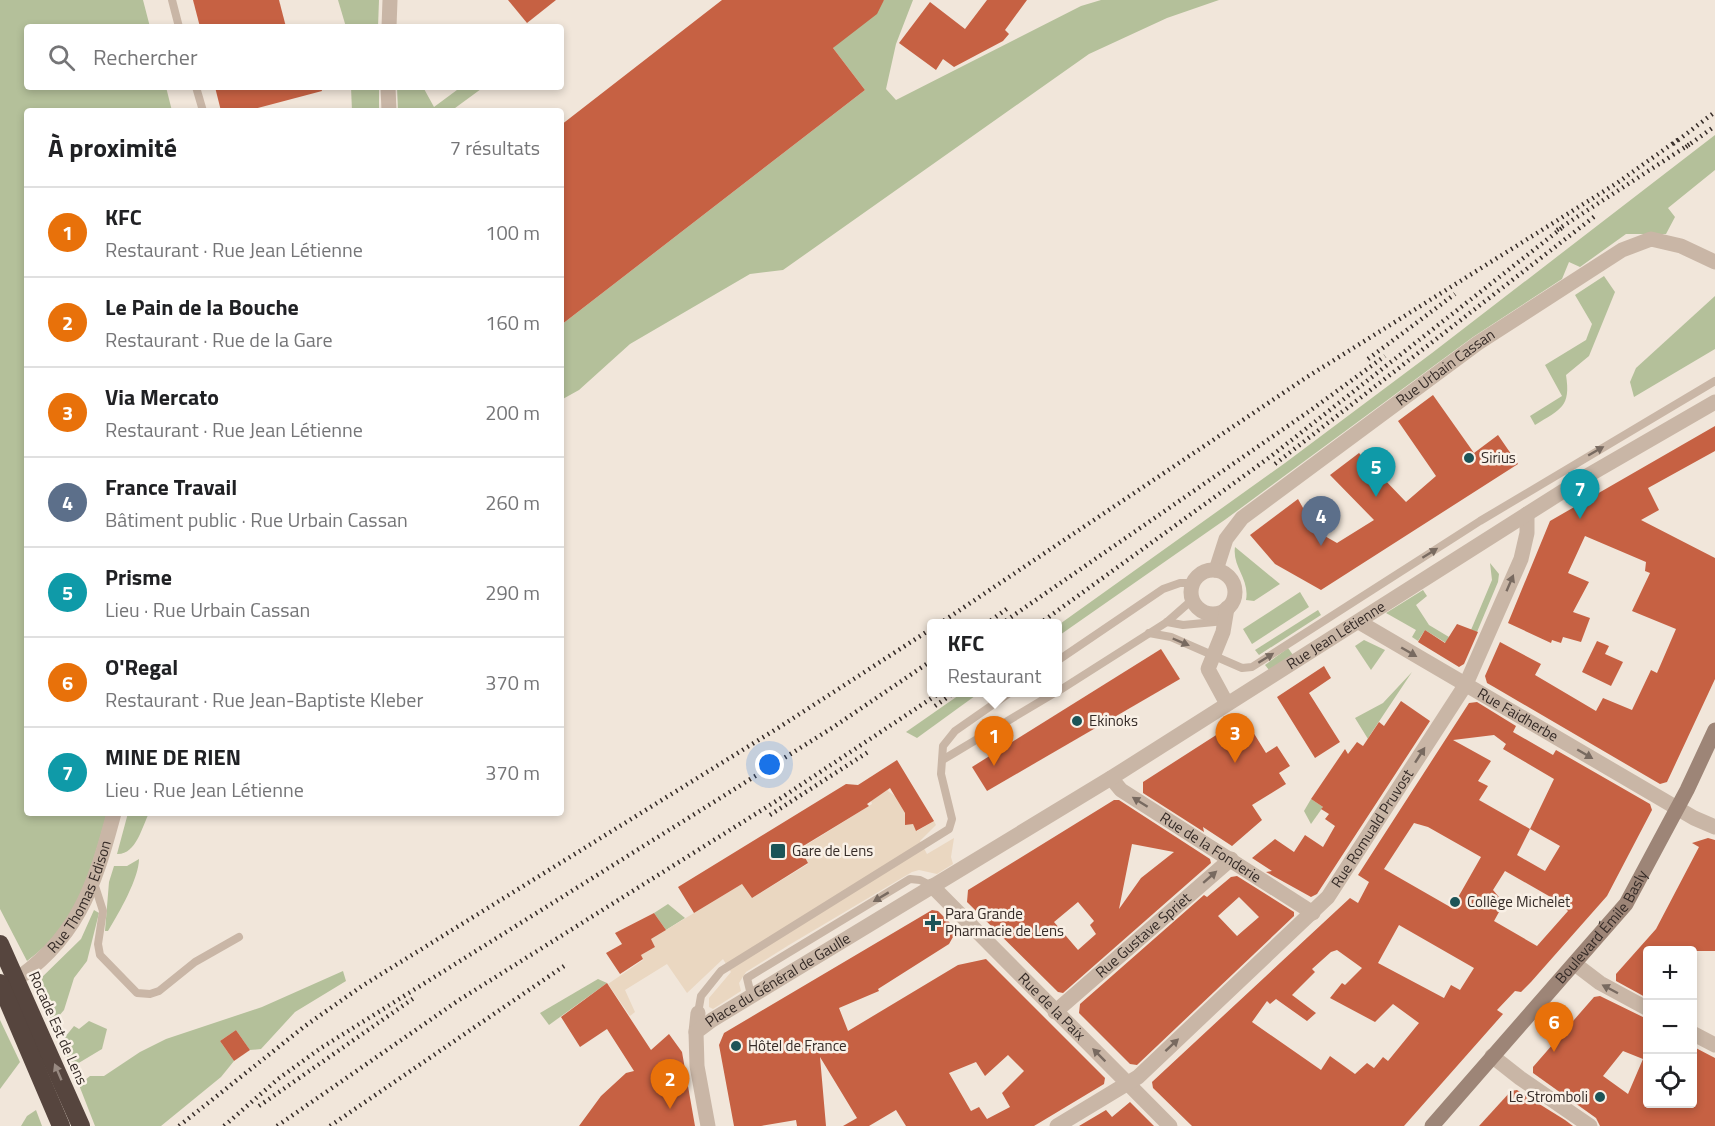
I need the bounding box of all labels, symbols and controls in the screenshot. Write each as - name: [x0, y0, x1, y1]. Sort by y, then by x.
- search box: [24, 24, 564, 90]
- text: Rechercher: [93, 40, 198, 74]
- icon: search: [45, 41, 78, 74]
- text: À proximité: [48, 128, 177, 167]
- text: 7 résultats: [450, 132, 540, 163]
- text: KFC: [105, 200, 142, 234]
- text: 1: [62, 217, 73, 248]
- text: 100 m: [485, 217, 540, 248]
- text: Restaurant · Rue Jean Létienne: [105, 234, 363, 265]
- text: Le Pain de la Bouche: [105, 290, 299, 324]
- text: 2: [62, 307, 73, 338]
- text: 160 m: [485, 307, 540, 338]
- street label: Rue Urbain Cassan: [1391, 323, 1499, 411]
- text: Restaurant · Rue de la Gare: [105, 324, 333, 355]
- text: Via Mercato: [105, 380, 219, 414]
- text: 3: [62, 397, 73, 428]
- text: 200 m: [485, 397, 540, 428]
- text: Restaurant · Rue Jean Létienne: [105, 414, 363, 445]
- one-way arrow: [1588, 445, 1604, 456]
- place label: Sirius: [1481, 446, 1516, 469]
- pin: 5: [1356, 448, 1396, 497]
- marker: Sirius: [1462, 451, 1476, 465]
- text: France Travail: [105, 470, 237, 504]
- pin: 7: [1560, 470, 1600, 519]
- text: 4: [62, 487, 73, 518]
- text: 260 m: [485, 487, 540, 518]
- pin: 4: [1302, 496, 1340, 546]
- text: Bâtiment public · Rue Urbain Cassan: [105, 504, 408, 535]
- one-way arrow: [1422, 548, 1438, 559]
- text: Prisme: [105, 560, 172, 594]
- one-way arrow: [1505, 574, 1515, 592]
- text: 5: [62, 577, 73, 608]
- text: 290 m: [485, 577, 540, 608]
- text: Lieu · Rue Urbain Cassan: [105, 594, 310, 625]
- street label: Rue Jean Létienne: [1282, 595, 1390, 675]
- popup: [927, 619, 1062, 697]
- text: KFC: [948, 626, 984, 660]
- one-way arrow: [1173, 637, 1191, 647]
- one-way arrow: [1401, 647, 1418, 657]
- text: O'Regal: [105, 650, 178, 684]
- one-way arrow: [1257, 653, 1274, 664]
- text: Restaurant: [948, 660, 1041, 691]
- text: 6: [62, 667, 73, 698]
- text: 370 m: [485, 667, 540, 698]
- street label: Rue Faidherbe: [1473, 682, 1563, 747]
- text: Restaurant · Rue Jean-Baptiste Kleber: [105, 684, 423, 715]
- place label: Ekinoks: [1089, 709, 1138, 732]
- marker: Ekinoks: [1070, 714, 1084, 728]
- pin: 3: [1216, 714, 1254, 763]
- pin: 1: [974, 716, 1014, 766]
- text: MINE DE RIEN: [105, 740, 241, 774]
- one-way arrow: [1414, 747, 1425, 763]
- one-way arrow: [1577, 749, 1593, 760]
- your location: [755, 750, 784, 779]
- text: 7: [62, 757, 73, 788]
- text: 370 m: [485, 757, 540, 788]
- street label: Rue Romuald Pruvost: [1325, 764, 1419, 892]
- text: Lieu · Rue Jean Létienne: [105, 774, 304, 805]
- one-way arrow: [1132, 796, 1148, 807]
- street label: Rue de la Fonderie: [1156, 806, 1266, 888]
- street label: Rue Thomas Edison: [42, 837, 117, 958]
- place label: Gare de Lens: [792, 839, 873, 862]
- marker: Gare de Lens: [769, 842, 787, 860]
- street label: Boulevard Émile Basly: [1549, 866, 1653, 989]
- one-way arrow: [1203, 870, 1218, 884]
- street label: Rue Gustave Spriet: [1090, 886, 1196, 983]
- place label: Collège Michelet: [1467, 890, 1571, 913]
- one-way arrow: [873, 891, 889, 902]
- marker: Collège Michelet: [1448, 895, 1462, 909]
- place label: Para Grande Pharmacie de Lens: [945, 902, 1064, 942]
- marker: Para Grande Pharmacie de Lens: [926, 916, 940, 930]
- street label: Place du Général de Gaulle: [700, 927, 855, 1033]
- map controls: [1643, 946, 1697, 1108]
- button: +: [1643, 946, 1697, 1000]
- street label: Rocade Est de Lens: [23, 967, 94, 1088]
- street label: Rue de la Paix: [1013, 967, 1091, 1046]
- one-way arrow: [1601, 984, 1618, 994]
- button: −: [1643, 1000, 1697, 1054]
- pin: 6: [1534, 1002, 1574, 1052]
- place label: Hôtel de France: [748, 1034, 847, 1057]
- marker: Hôtel de France: [729, 1039, 743, 1053]
- one-way arrow: [1164, 1039, 1179, 1052]
- one-way arrow: [1092, 1047, 1106, 1062]
- button: locate: [1643, 1054, 1697, 1108]
- pin: 2: [650, 1060, 690, 1109]
- one-way arrow: [53, 1063, 63, 1081]
- place label: Le Stromboli: [1509, 1085, 1588, 1108]
- marker: Le Stromboli: [1593, 1090, 1607, 1104]

